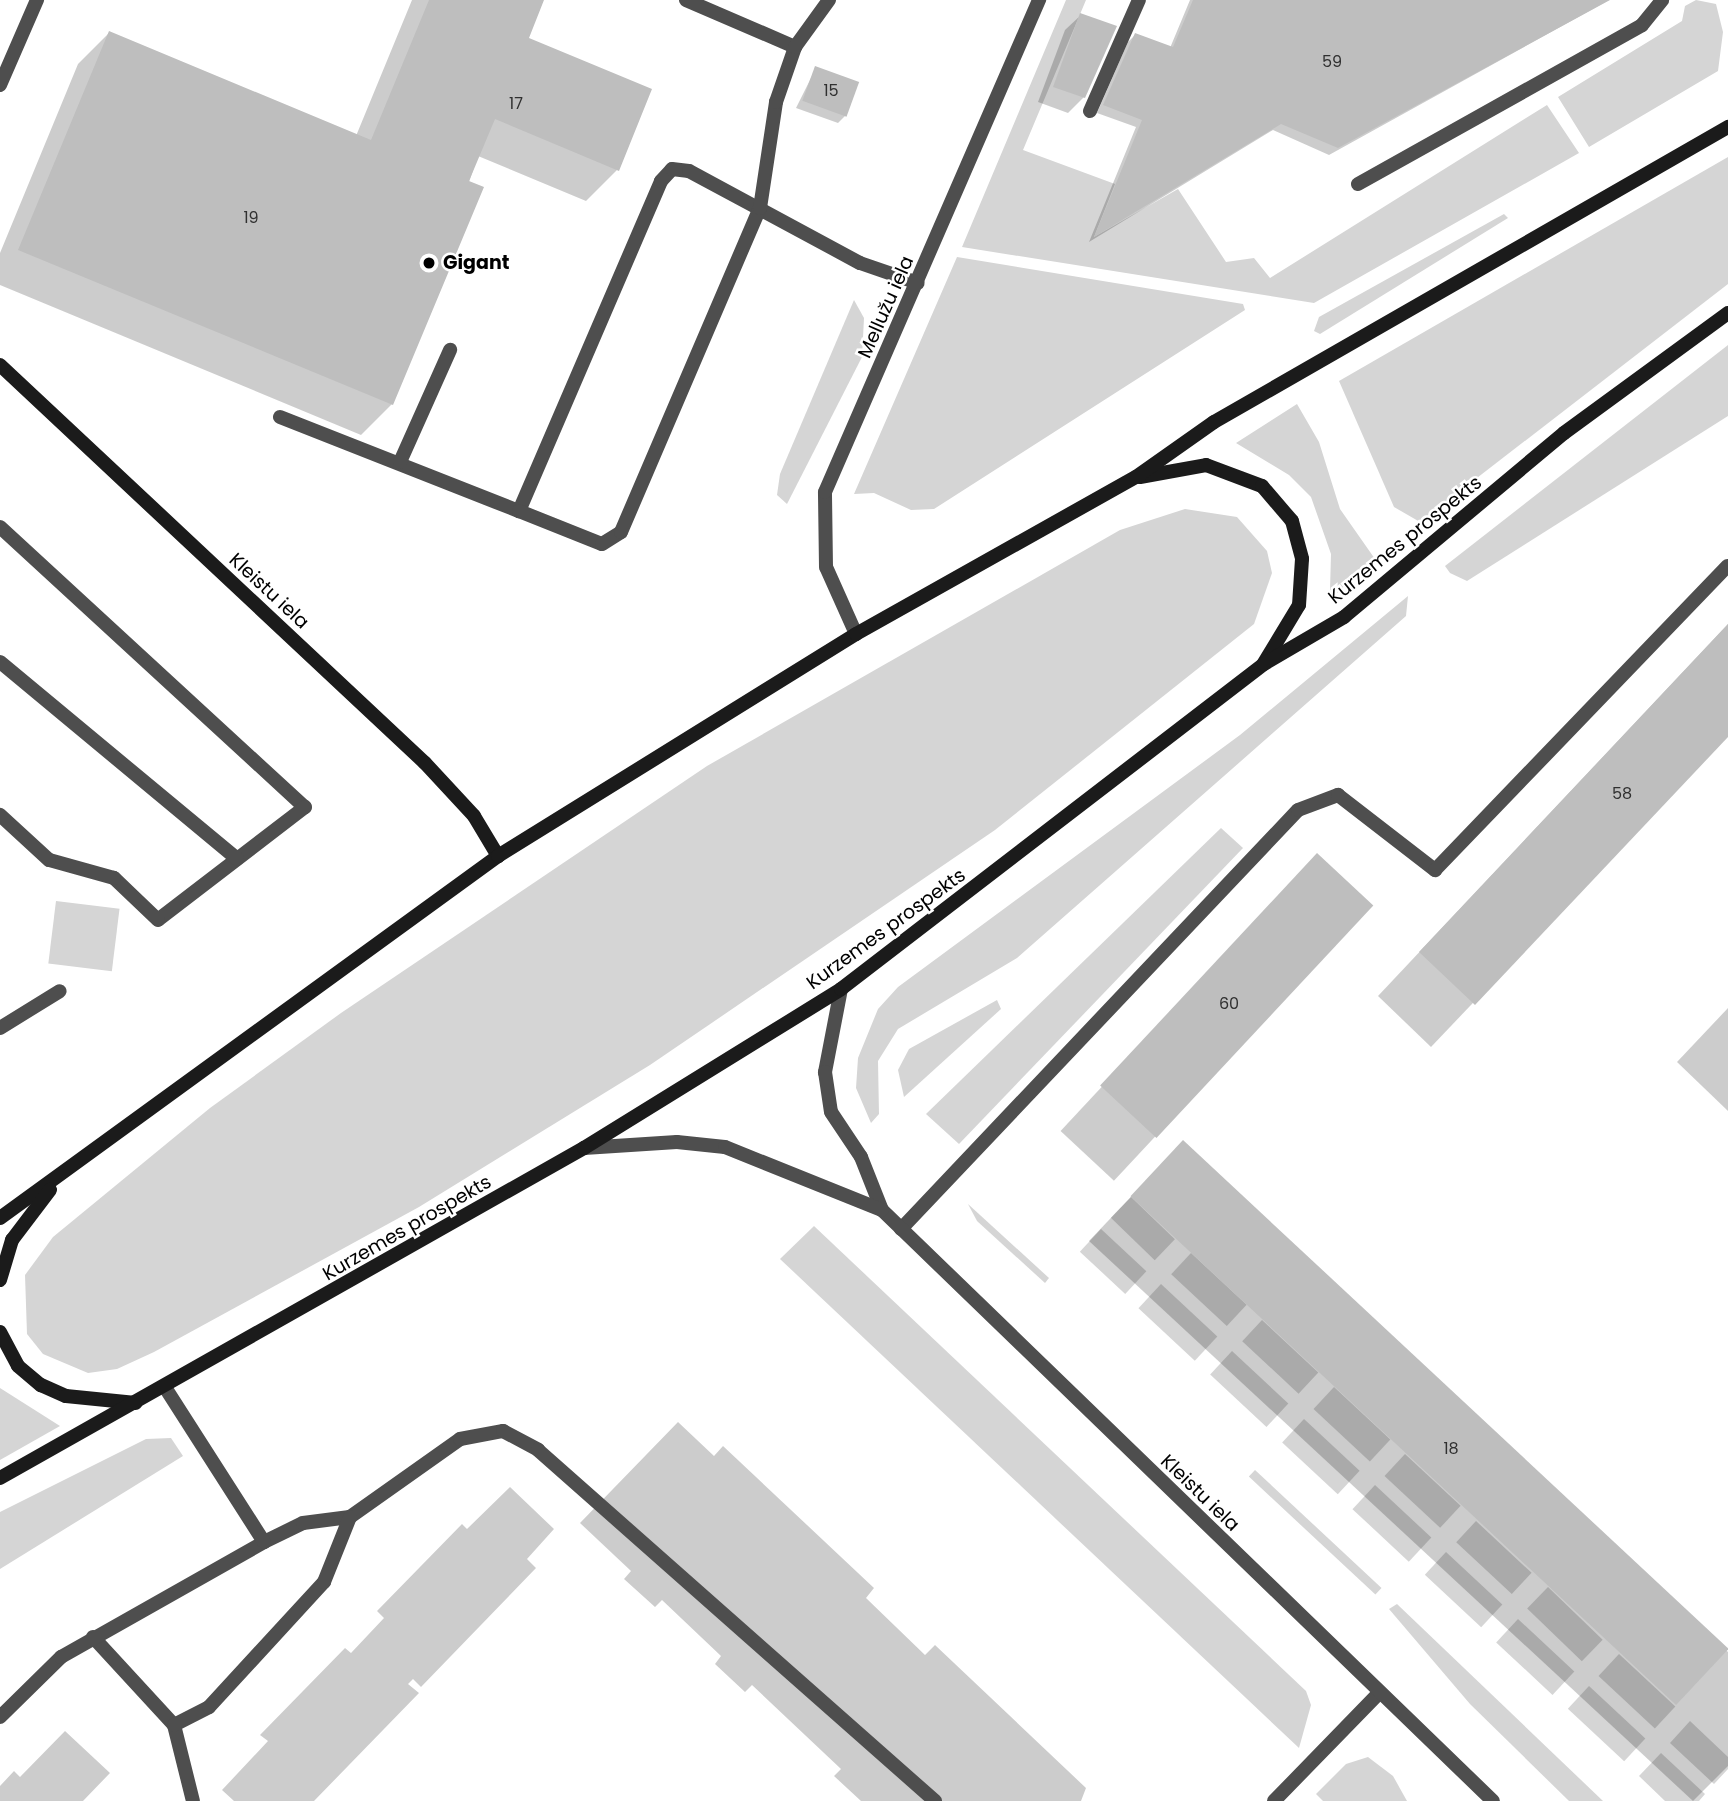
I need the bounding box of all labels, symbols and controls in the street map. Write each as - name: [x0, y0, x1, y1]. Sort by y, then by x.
- house number: 59: [1322, 52, 1342, 72]
- house number: 15: [823, 81, 839, 101]
- house number: 17: [509, 94, 523, 114]
- house number: 19: [243, 208, 259, 228]
- place label: Gigant: [443, 252, 509, 274]
- street label: Mellužu iela: [853, 252, 919, 362]
- marker: Gigant: [421, 255, 437, 271]
- street label: Kurzemes prospekts: [1324, 471, 1486, 609]
- street label: Kleistu iela: [224, 548, 314, 634]
- house number: 58: [1612, 784, 1632, 804]
- street label: Kurzemes prospekts: [802, 864, 970, 994]
- house number: 60: [1219, 994, 1239, 1014]
- street label: Kurzemes prospekts: [319, 1170, 495, 1286]
- house number: 18: [1443, 1439, 1459, 1459]
- street label: Kleistu iela: [1156, 1450, 1244, 1536]

